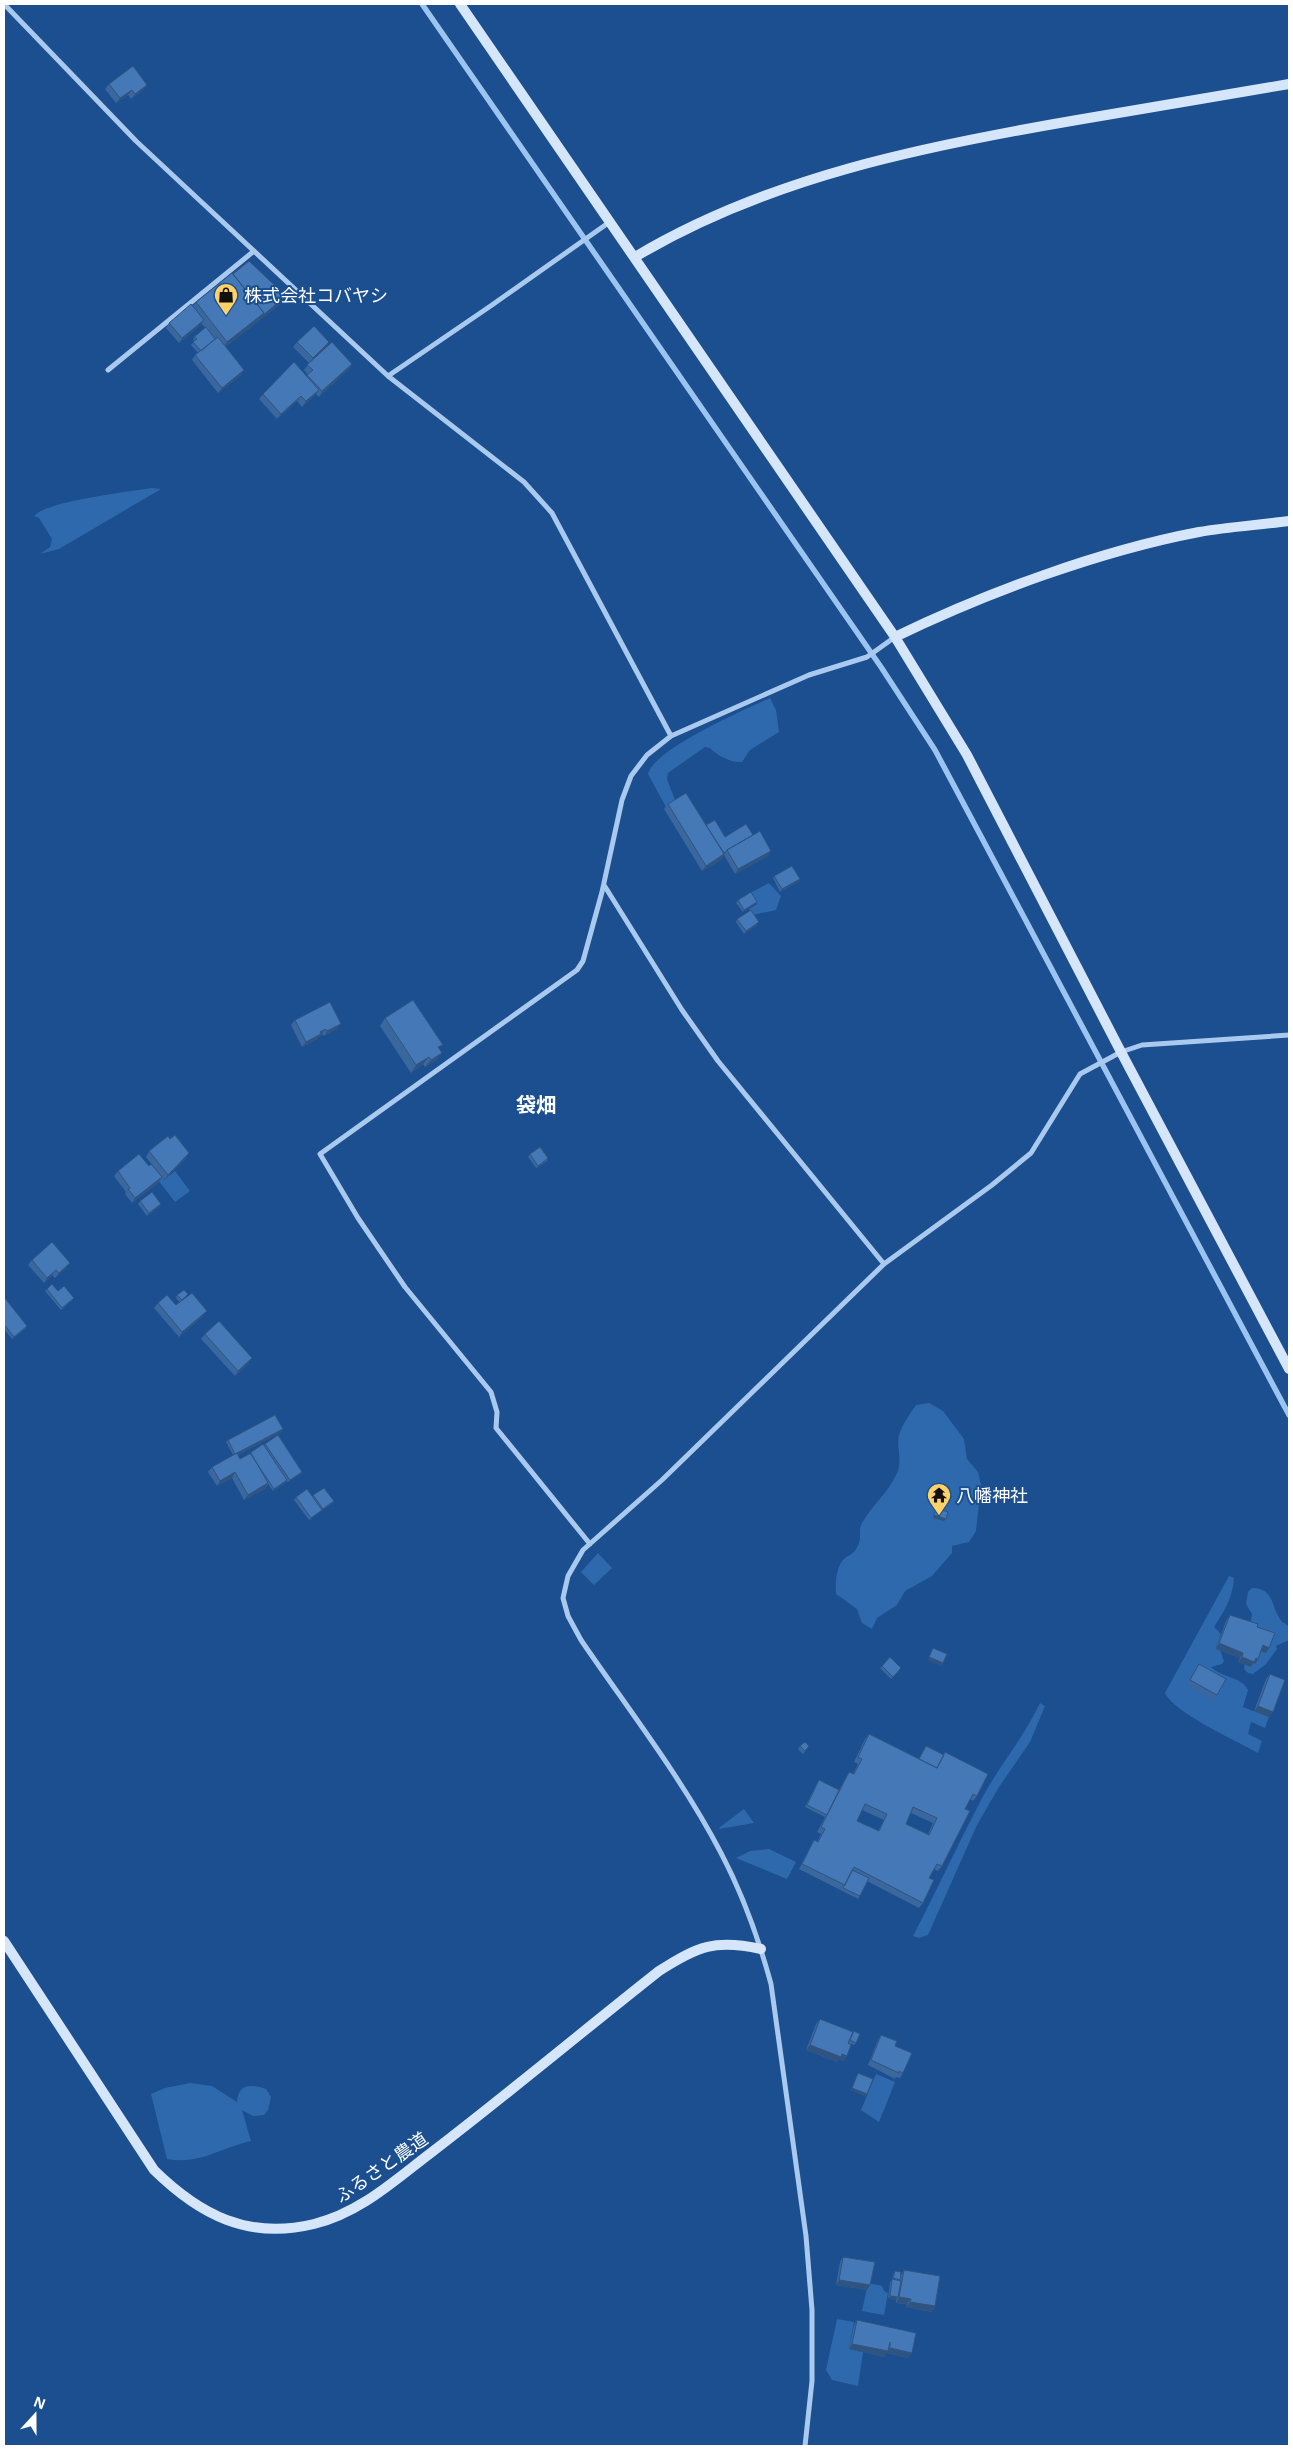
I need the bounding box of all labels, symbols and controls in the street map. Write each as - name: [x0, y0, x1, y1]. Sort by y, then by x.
- shop icon: 株式会社コバヤシ: [213, 282, 239, 316]
- place label: 株式会社コバヤシ: [244, 283, 388, 307]
- district label: 袋畑: [516, 1091, 556, 1118]
- temple icon: 八幡神社: [926, 1482, 952, 1516]
- place label: 八幡神社: [956, 1483, 1028, 1507]
- street label: ふるさと農道: [330, 2126, 432, 2208]
- north arrow: [10, 2390, 60, 2440]
- text: N: [31, 2391, 49, 2413]

